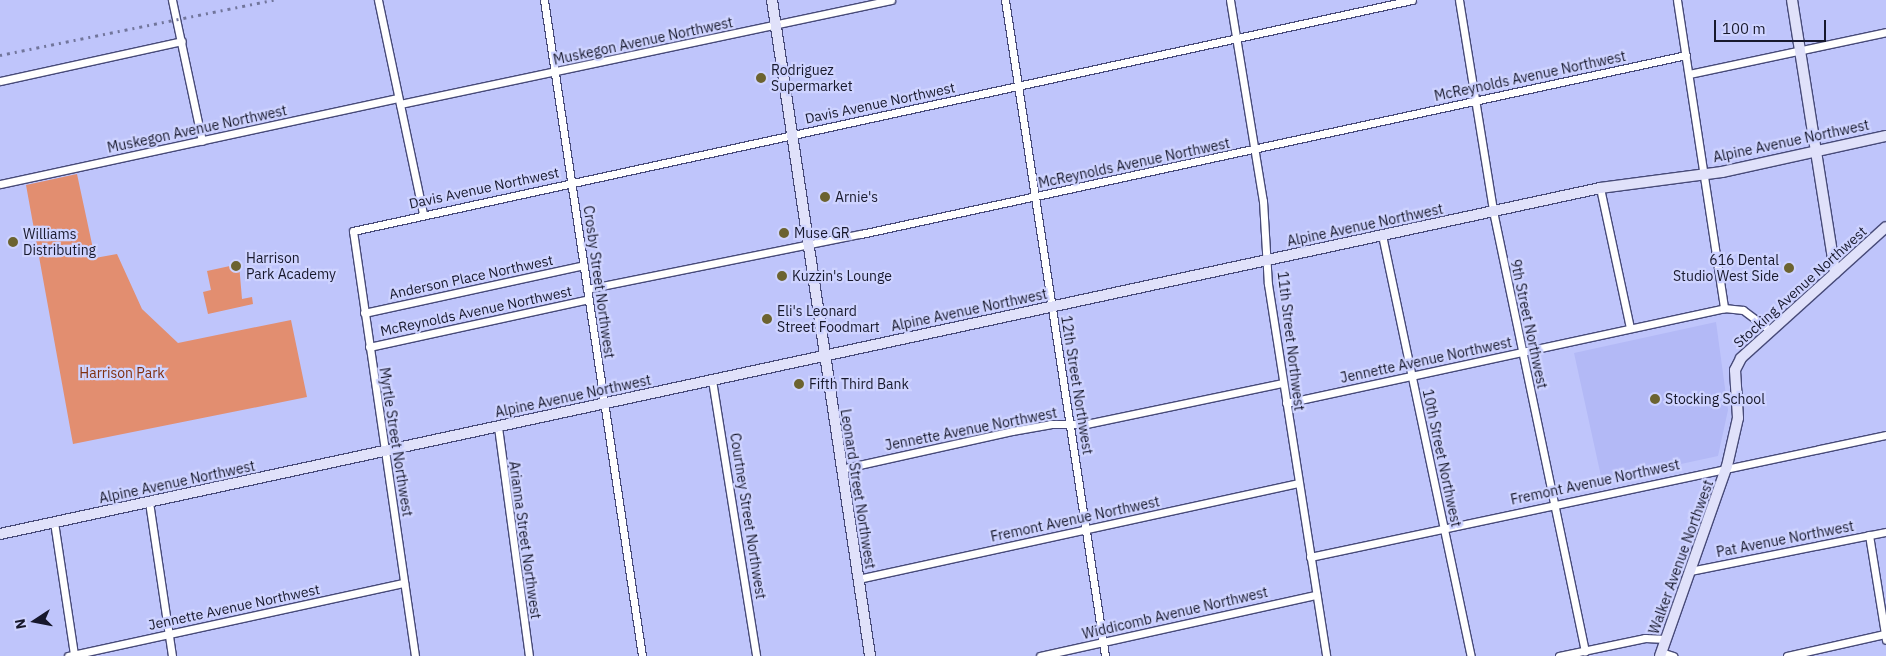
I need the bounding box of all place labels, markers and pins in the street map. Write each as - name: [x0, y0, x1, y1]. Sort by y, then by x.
- place label: Rodriguez Supermarket: [771, 62, 853, 94]
- marker: Rodriguez Supermarket: [755, 72, 767, 84]
- place label: Arnie's: [835, 189, 878, 205]
- marker: Arnie's: [819, 191, 831, 203]
- place label: Muse GR: [794, 225, 850, 241]
- place label: Williams Distributing: [23, 226, 96, 258]
- marker: Muse GR: [778, 227, 790, 239]
- marker: Williams Distributing: [7, 236, 19, 248]
- place label: Harrison Park Academy: [246, 250, 336, 282]
- place label: 616 Dental Studio West Side: [1673, 252, 1779, 284]
- marker: Harrison Park Academy: [230, 260, 242, 272]
- marker: 616 Dental Studio West Side: [1783, 262, 1795, 274]
- place label: Kuzzin's Lounge: [792, 268, 892, 284]
- marker: Kuzzin's Lounge: [776, 270, 788, 282]
- place label: Eli's Leonard Street Foodmart: [777, 303, 880, 336]
- marker: Eli's Leonard Street Foodmart: [761, 313, 773, 325]
- place label: Fifth Third Bank: [809, 376, 909, 392]
- marker: Fifth Third Bank: [793, 378, 805, 390]
- place label: Stocking School: [1665, 391, 1765, 407]
- marker: Stocking School: [1649, 393, 1661, 405]

